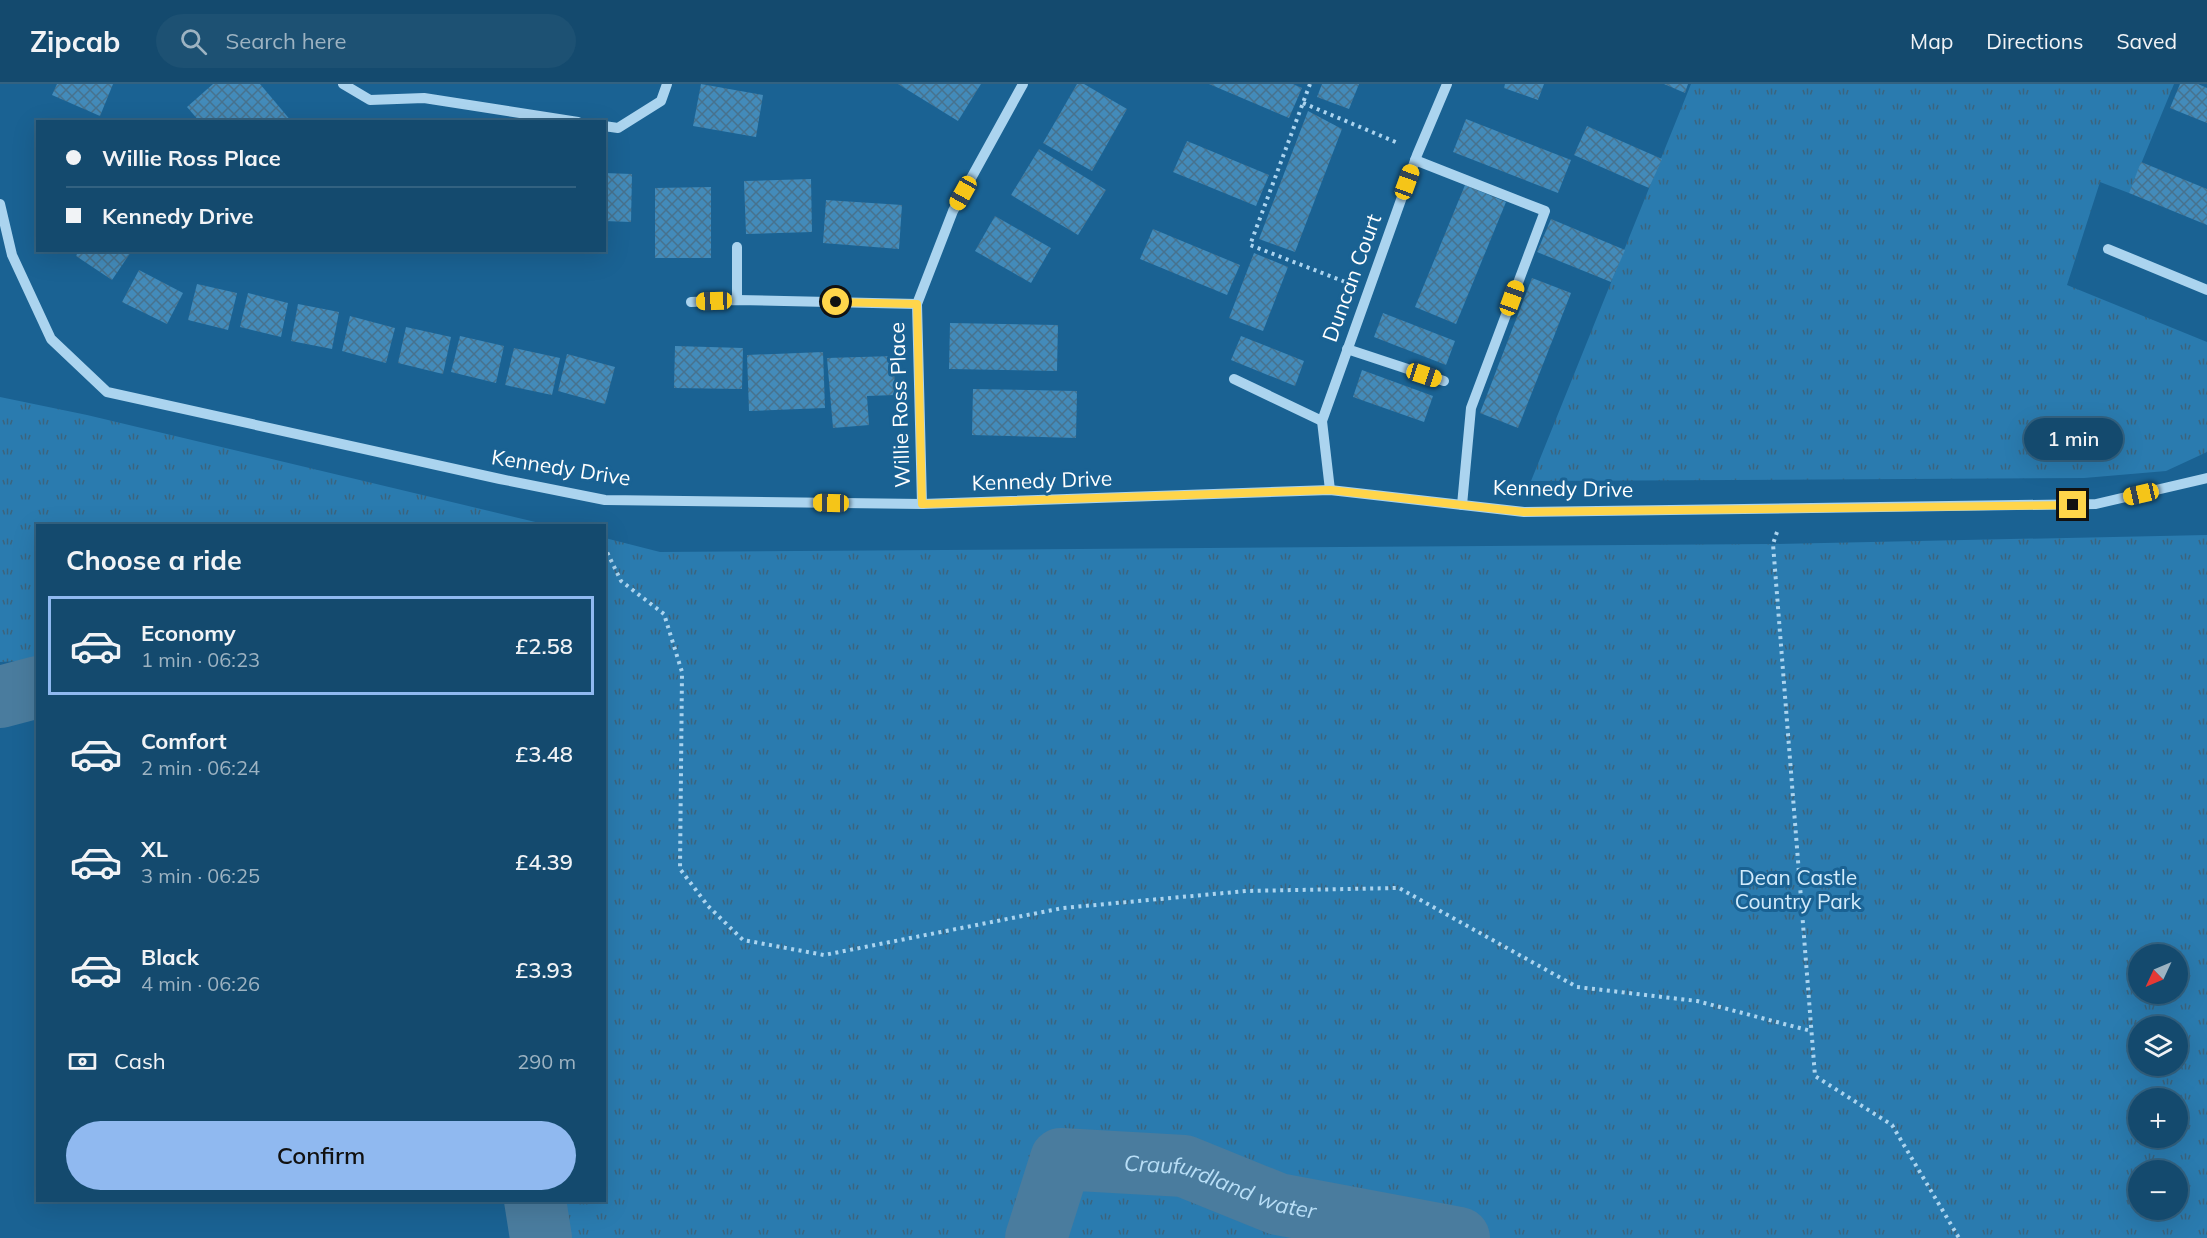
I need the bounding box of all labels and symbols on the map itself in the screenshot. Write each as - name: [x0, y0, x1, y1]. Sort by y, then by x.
- car: [1392, 162, 1422, 202]
- car: [946, 173, 980, 213]
- street label: Duncan Court: [1316, 210, 1386, 345]
- car: [1497, 278, 1527, 318]
- route start: [822, 288, 849, 315]
- car: [696, 291, 732, 311]
- street label: Willie Ross Place: [883, 322, 915, 488]
- car: [1404, 361, 1444, 389]
- callout: 1 min: [2024, 418, 2122, 460]
- street label: Kennedy Drive: [490, 443, 633, 491]
- street label: Kennedy Drive: [971, 465, 1113, 495]
- street label: Kennedy Drive: [1493, 474, 1633, 502]
- car: [2121, 481, 2161, 507]
- route end: [2059, 491, 2086, 518]
- car: [813, 494, 849, 512]
- park label: Dean Castle Country Park: [1735, 864, 1861, 914]
- north arrow: [2128, 944, 2188, 1004]
- water label: Craufurdland water: [1123, 1149, 1319, 1225]

